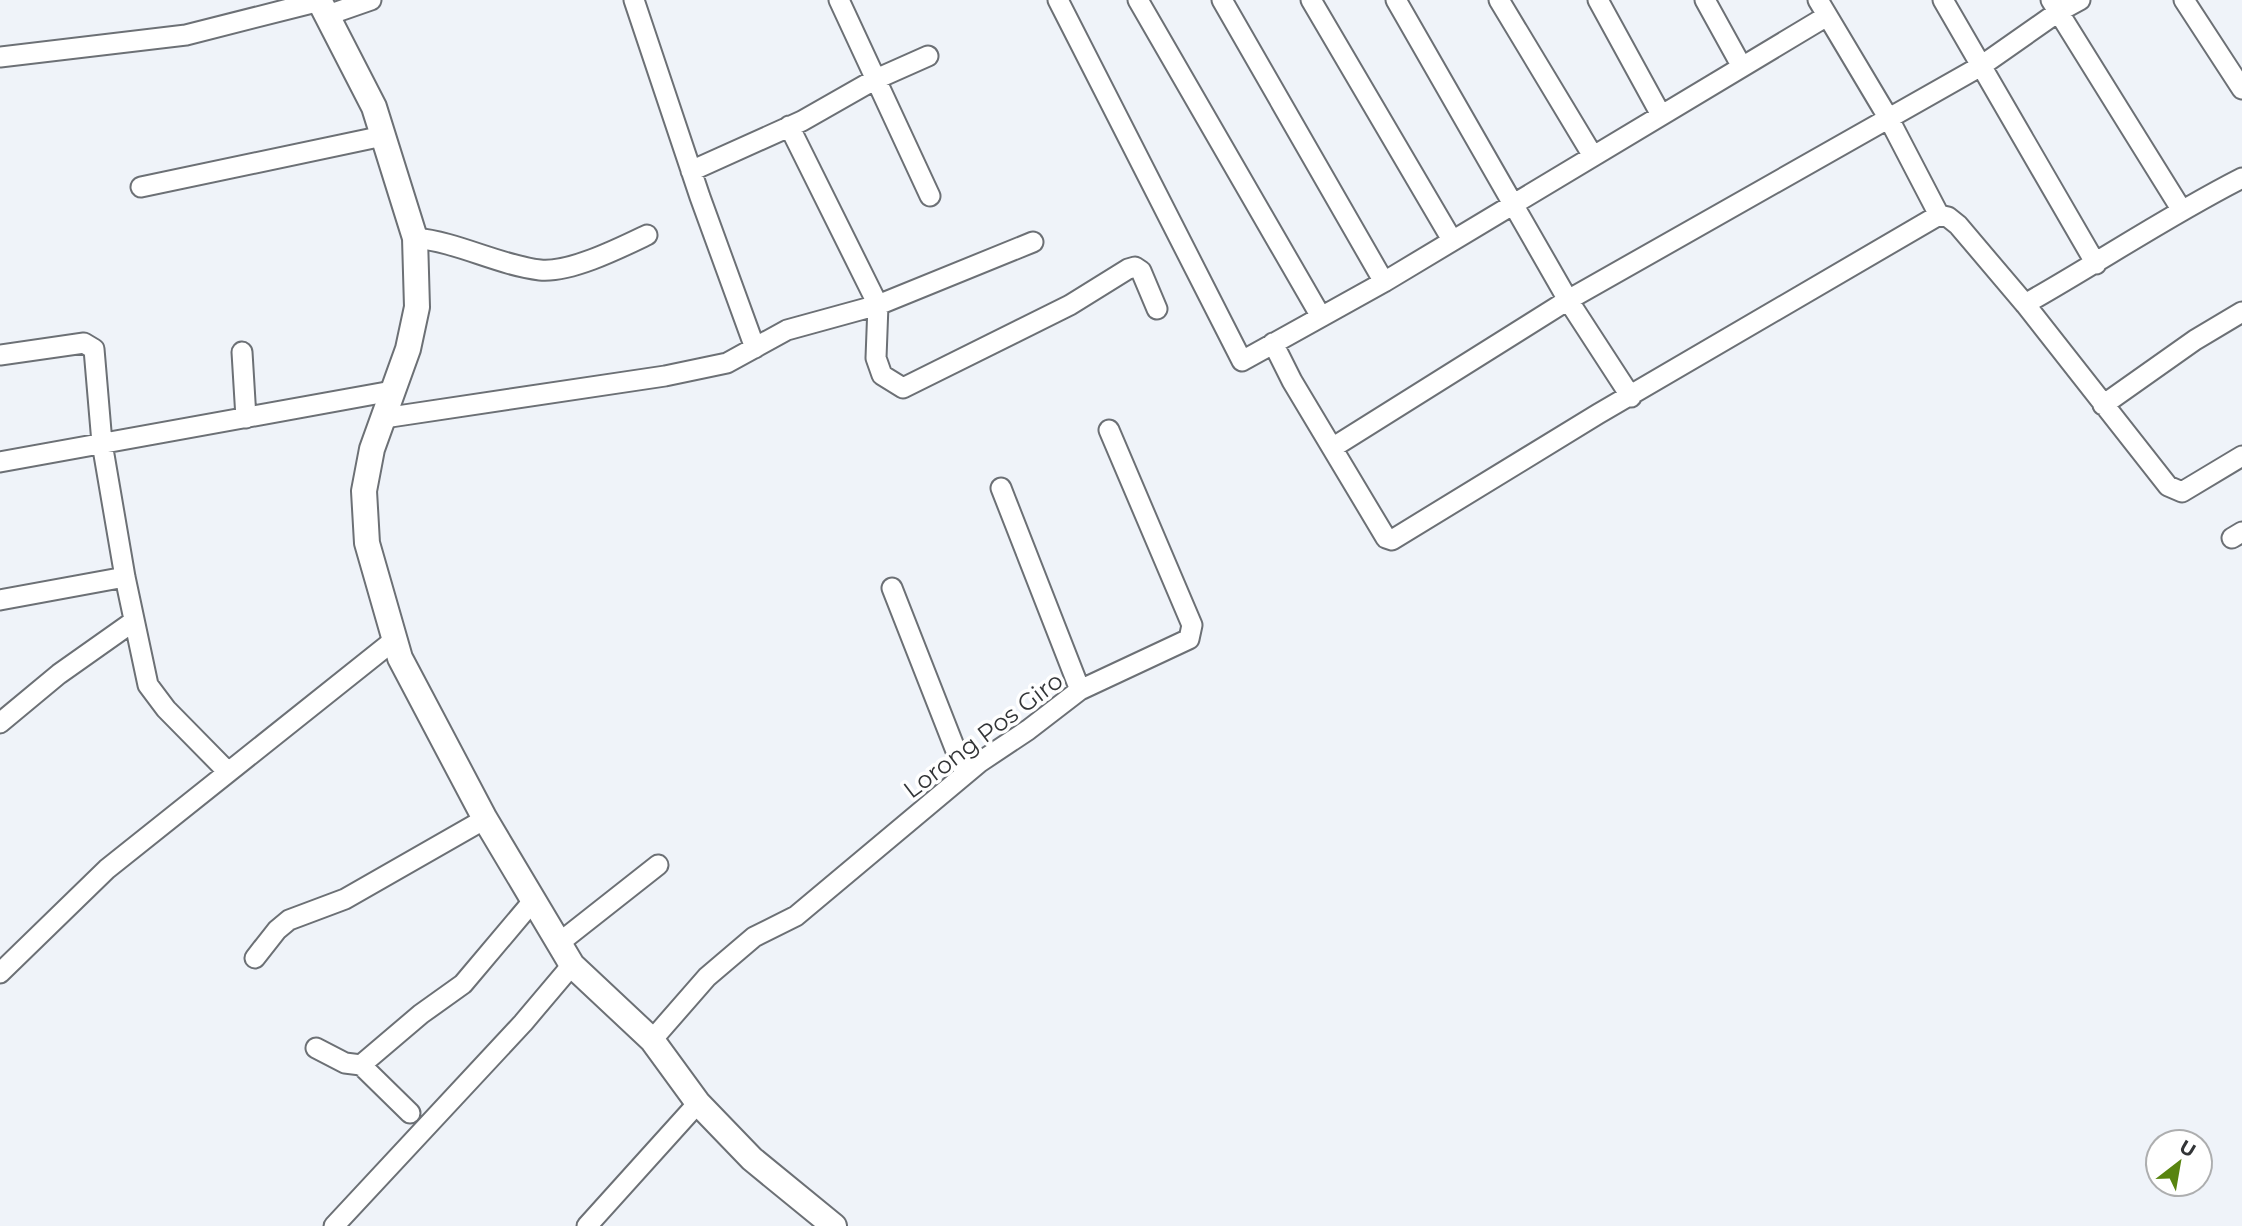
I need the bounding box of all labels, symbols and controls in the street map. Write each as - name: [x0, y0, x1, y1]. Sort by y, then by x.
- street label: Lorong Pos Giro: [898, 666, 1068, 804]
- north arrow: [2144, 1128, 2214, 1198]
- text: U: [2175, 1135, 2200, 1163]

